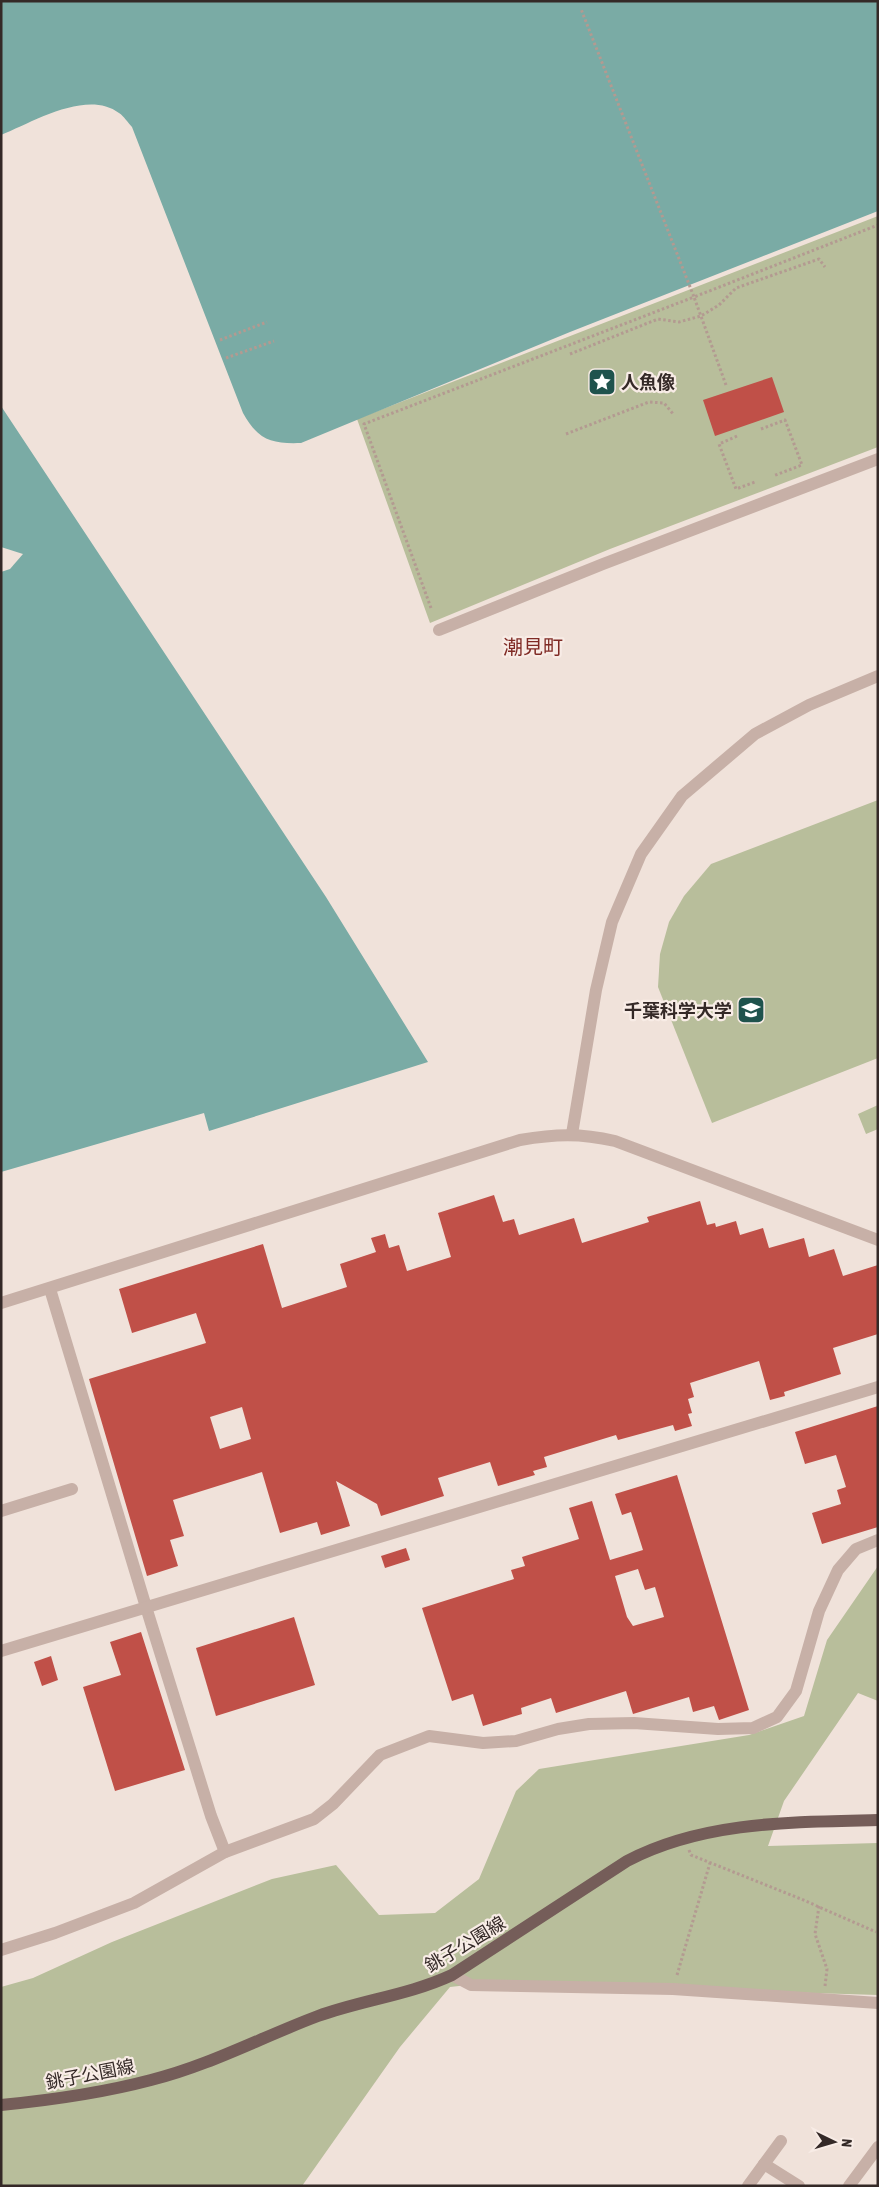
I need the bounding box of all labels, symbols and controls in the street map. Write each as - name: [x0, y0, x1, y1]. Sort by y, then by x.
- place icon: 人魚像: [587, 367, 617, 397]
- place label: 人魚像: [621, 372, 675, 393]
- district label: 潮見町: [503, 635, 563, 658]
- school or university icon: 千葉科学大学: [736, 995, 766, 1025]
- place label: 千葉科学大学: [624, 1000, 732, 1021]
- street label: 銚子公園線: [421, 1912, 509, 1976]
- street label: 銚子公園線: [44, 2055, 136, 2093]
- north arrow: [809, 2117, 859, 2167]
- text: N: [839, 2138, 855, 2148]

